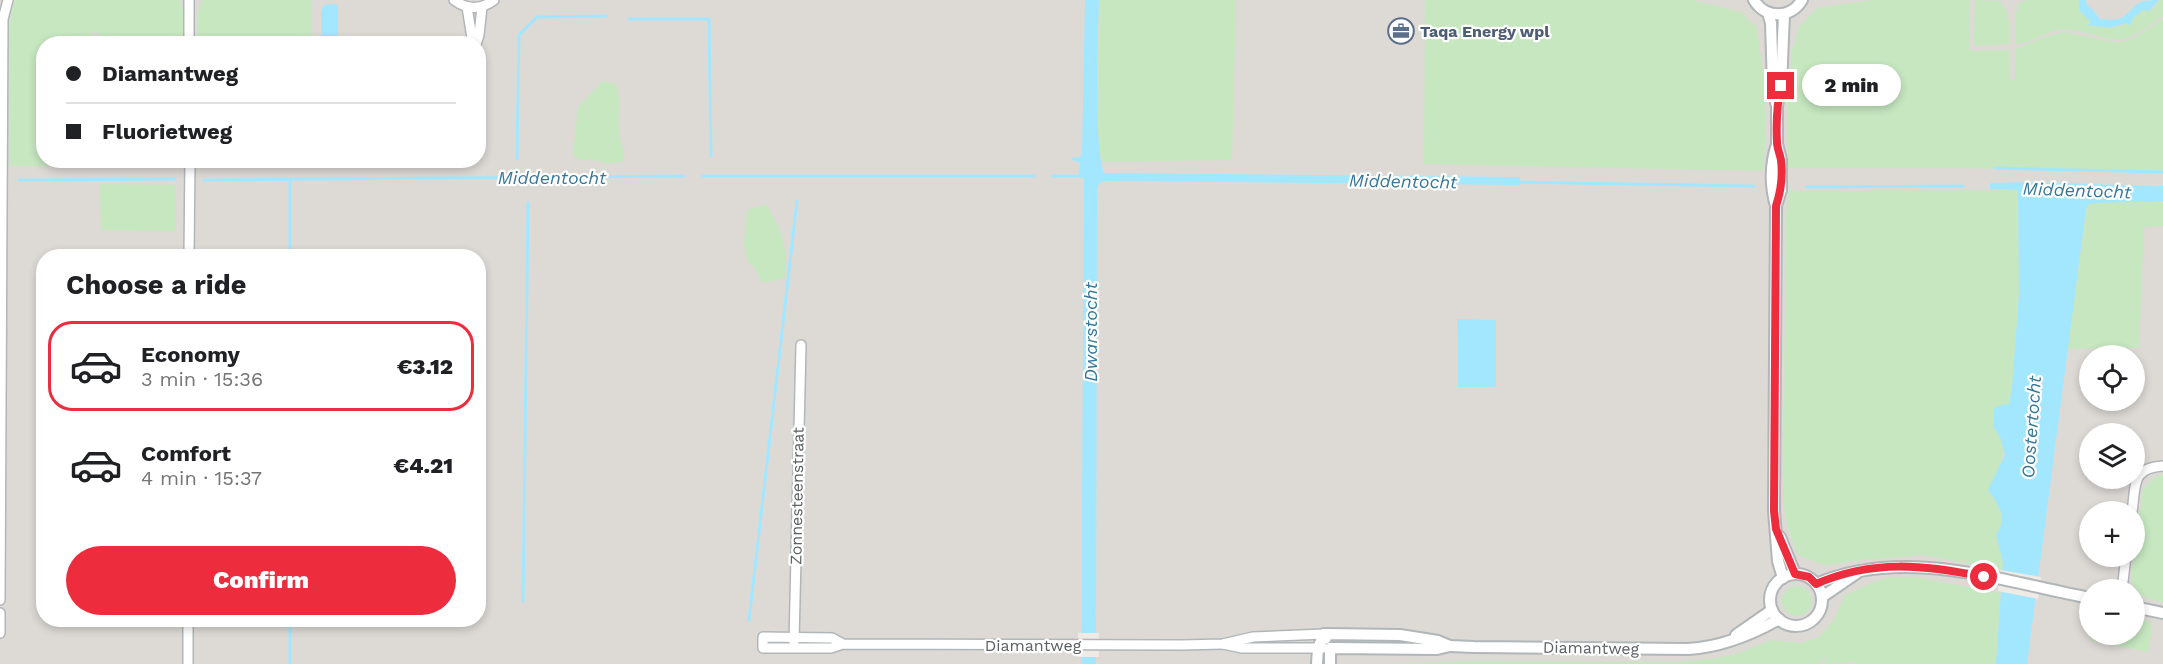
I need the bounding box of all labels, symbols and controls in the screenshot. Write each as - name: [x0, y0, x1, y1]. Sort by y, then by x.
- office icon: Taqa Energy wpl: [1386, 16, 1416, 46]
- place label: Taqa Energy wpl: [1420, 22, 1550, 41]
- text: Diamantweg: [102, 61, 238, 86]
- callout: 2 min: [1802, 65, 1901, 107]
- route end: [1767, 72, 1794, 99]
- text: 2 min: [1824, 73, 1879, 97]
- text: Fluorietweg: [102, 119, 232, 144]
- water label: Middentocht: [498, 167, 607, 188]
- water label: Middentocht: [1349, 170, 1458, 192]
- water label: Middentocht: [2022, 178, 2132, 202]
- text: Choose a ride: [66, 269, 246, 301]
- water label: Dwarstocht: [1080, 282, 1101, 382]
- icon: car: [69, 339, 123, 393]
- text: Economy: [141, 342, 240, 367]
- map controls: [2079, 345, 2145, 645]
- button: locate: [2079, 345, 2145, 411]
- text: €3.12: [397, 354, 453, 379]
- text: 3 min · 15:36: [141, 367, 263, 391]
- water label: Oostertocht: [2017, 374, 2045, 479]
- button: layers: [2079, 423, 2145, 489]
- street label: Zonnesteenstraat: [786, 427, 808, 565]
- icon: car: [69, 438, 123, 492]
- text: Comfort: [141, 441, 231, 466]
- text: €4.21: [393, 453, 453, 478]
- text: 4 min · 15:37: [141, 466, 262, 490]
- button: +: [2079, 501, 2145, 567]
- button: Confirm: [66, 546, 456, 615]
- route start: [1970, 563, 1997, 590]
- button: −: [2079, 579, 2145, 645]
- street label: Diamantweg: [985, 636, 1082, 655]
- street label: Diamantweg: [1543, 638, 1640, 658]

